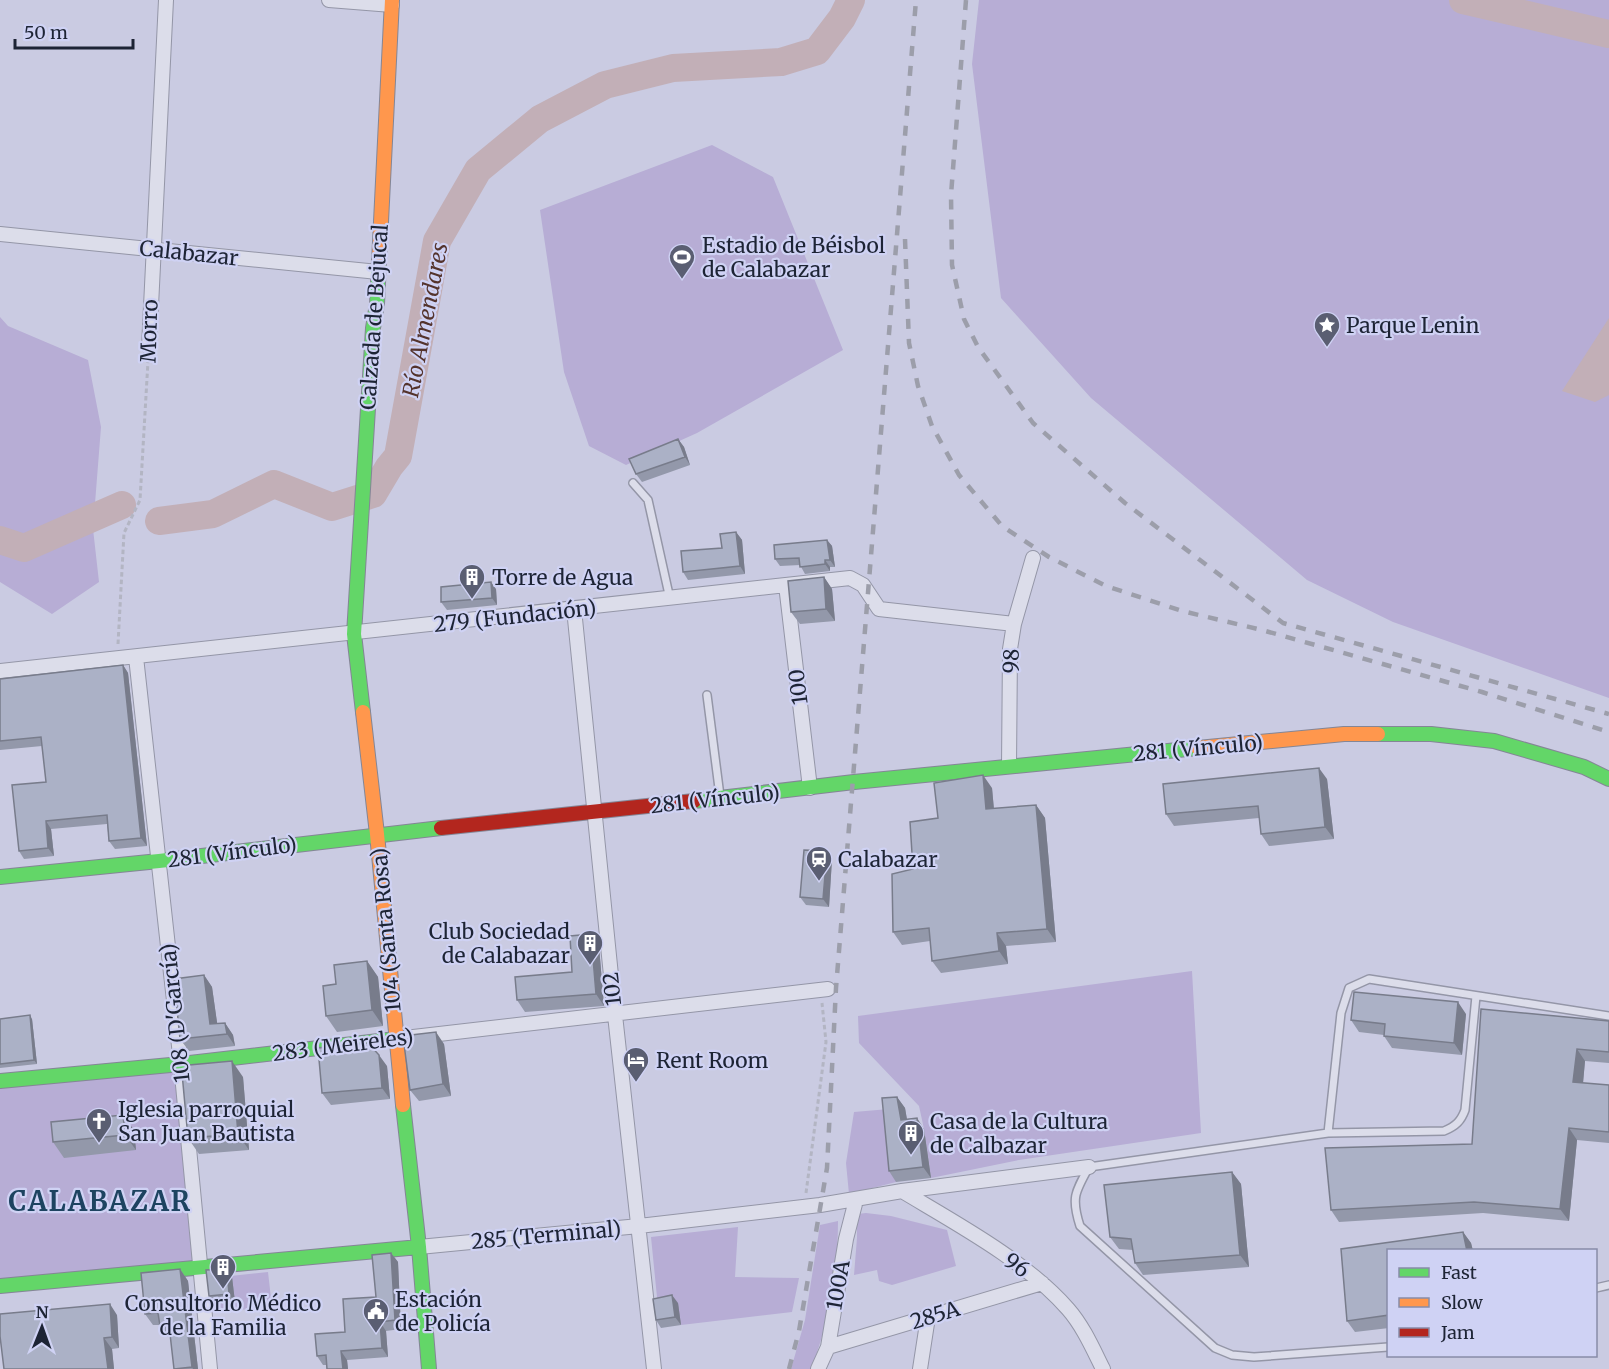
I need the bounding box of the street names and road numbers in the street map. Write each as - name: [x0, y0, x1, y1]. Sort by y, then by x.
- street label: Calzada de Bejucal: [354, 223, 394, 411]
- street label: Calabazar: [138, 234, 240, 272]
- street label: Morro: [134, 299, 164, 363]
- street label: 279 (Fundación): [432, 594, 598, 638]
- street label: 98: [997, 648, 1025, 674]
- street label: 100: [782, 668, 814, 706]
- street label: 281 (Vínculo): [1132, 729, 1264, 767]
- street label: 281 (Vínculo): [649, 779, 781, 819]
- street label: 281 (Vínculo): [166, 831, 298, 873]
- street label: 104 (Santa Rosa): [365, 847, 407, 1013]
- street label: 108 (D'García): [154, 942, 196, 1084]
- street label: 102: [597, 971, 627, 1007]
- street label: 283 (Meireles): [271, 1023, 415, 1067]
- street label: 285 (Terminal): [470, 1215, 622, 1255]
- street label: 96: [999, 1247, 1035, 1283]
- street label: 100A: [820, 1258, 856, 1312]
- street label: 285A: [907, 1295, 963, 1335]

